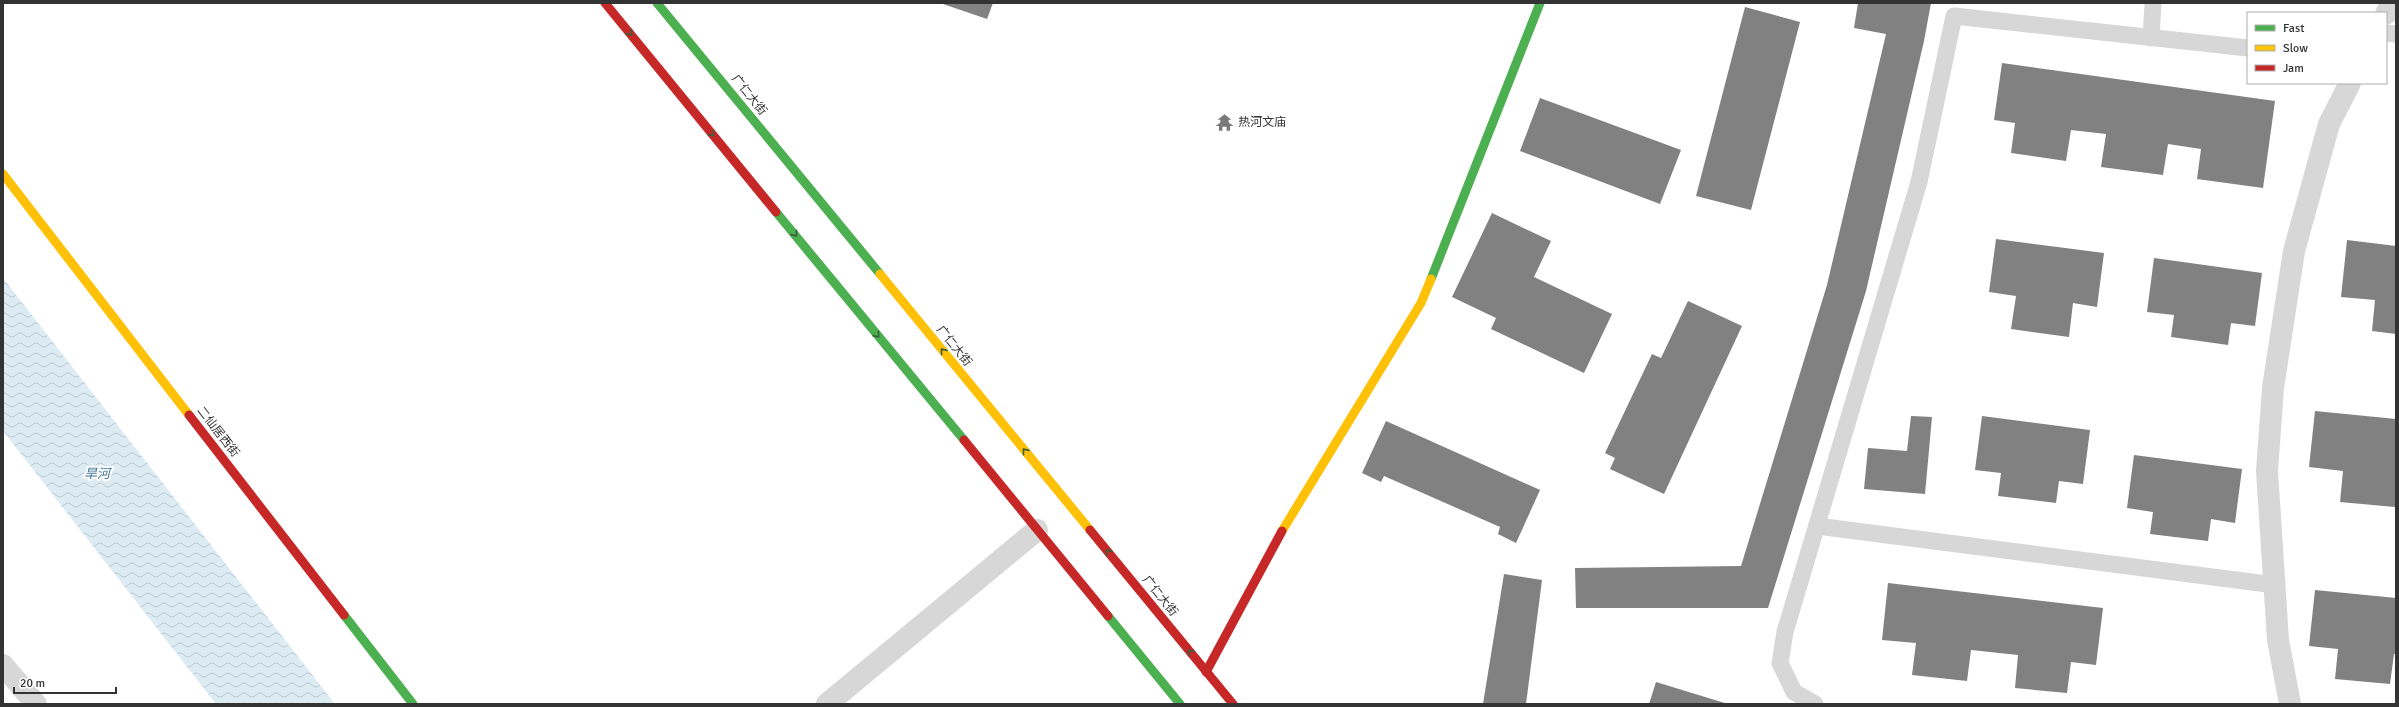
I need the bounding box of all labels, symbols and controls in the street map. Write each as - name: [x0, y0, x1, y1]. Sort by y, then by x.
- legend: [2247, 12, 2387, 84]
- text: Fast: [2283, 21, 2304, 36]
- one-way arrow: [626, 29, 633, 36]
- text: Slow: [2283, 41, 2308, 56]
- text: Jam: [2283, 61, 2304, 76]
- street label: 广仁大街: [728, 72, 770, 118]
- temple icon: 热河文庙: [1215, 112, 1235, 132]
- place label: 热河文庙: [1238, 115, 1286, 130]
- one-way arrow: [708, 129, 715, 136]
- one-way arrow: [790, 230, 797, 237]
- street label: 广仁大街: [933, 323, 975, 369]
- one-way arrow: [873, 330, 880, 337]
- one-way arrow: [940, 348, 947, 355]
- street label: 二仙居西街: [194, 404, 242, 460]
- one-way arrow: [1023, 449, 1030, 456]
- water label: 旱河: [84, 466, 113, 482]
- one-way arrow: [1105, 549, 1112, 556]
- street label: 广仁大街: [1139, 573, 1181, 619]
- one-way arrow: [1188, 650, 1195, 657]
- scale bar: [14, 669, 116, 695]
- text: 20 m: [20, 676, 45, 691]

